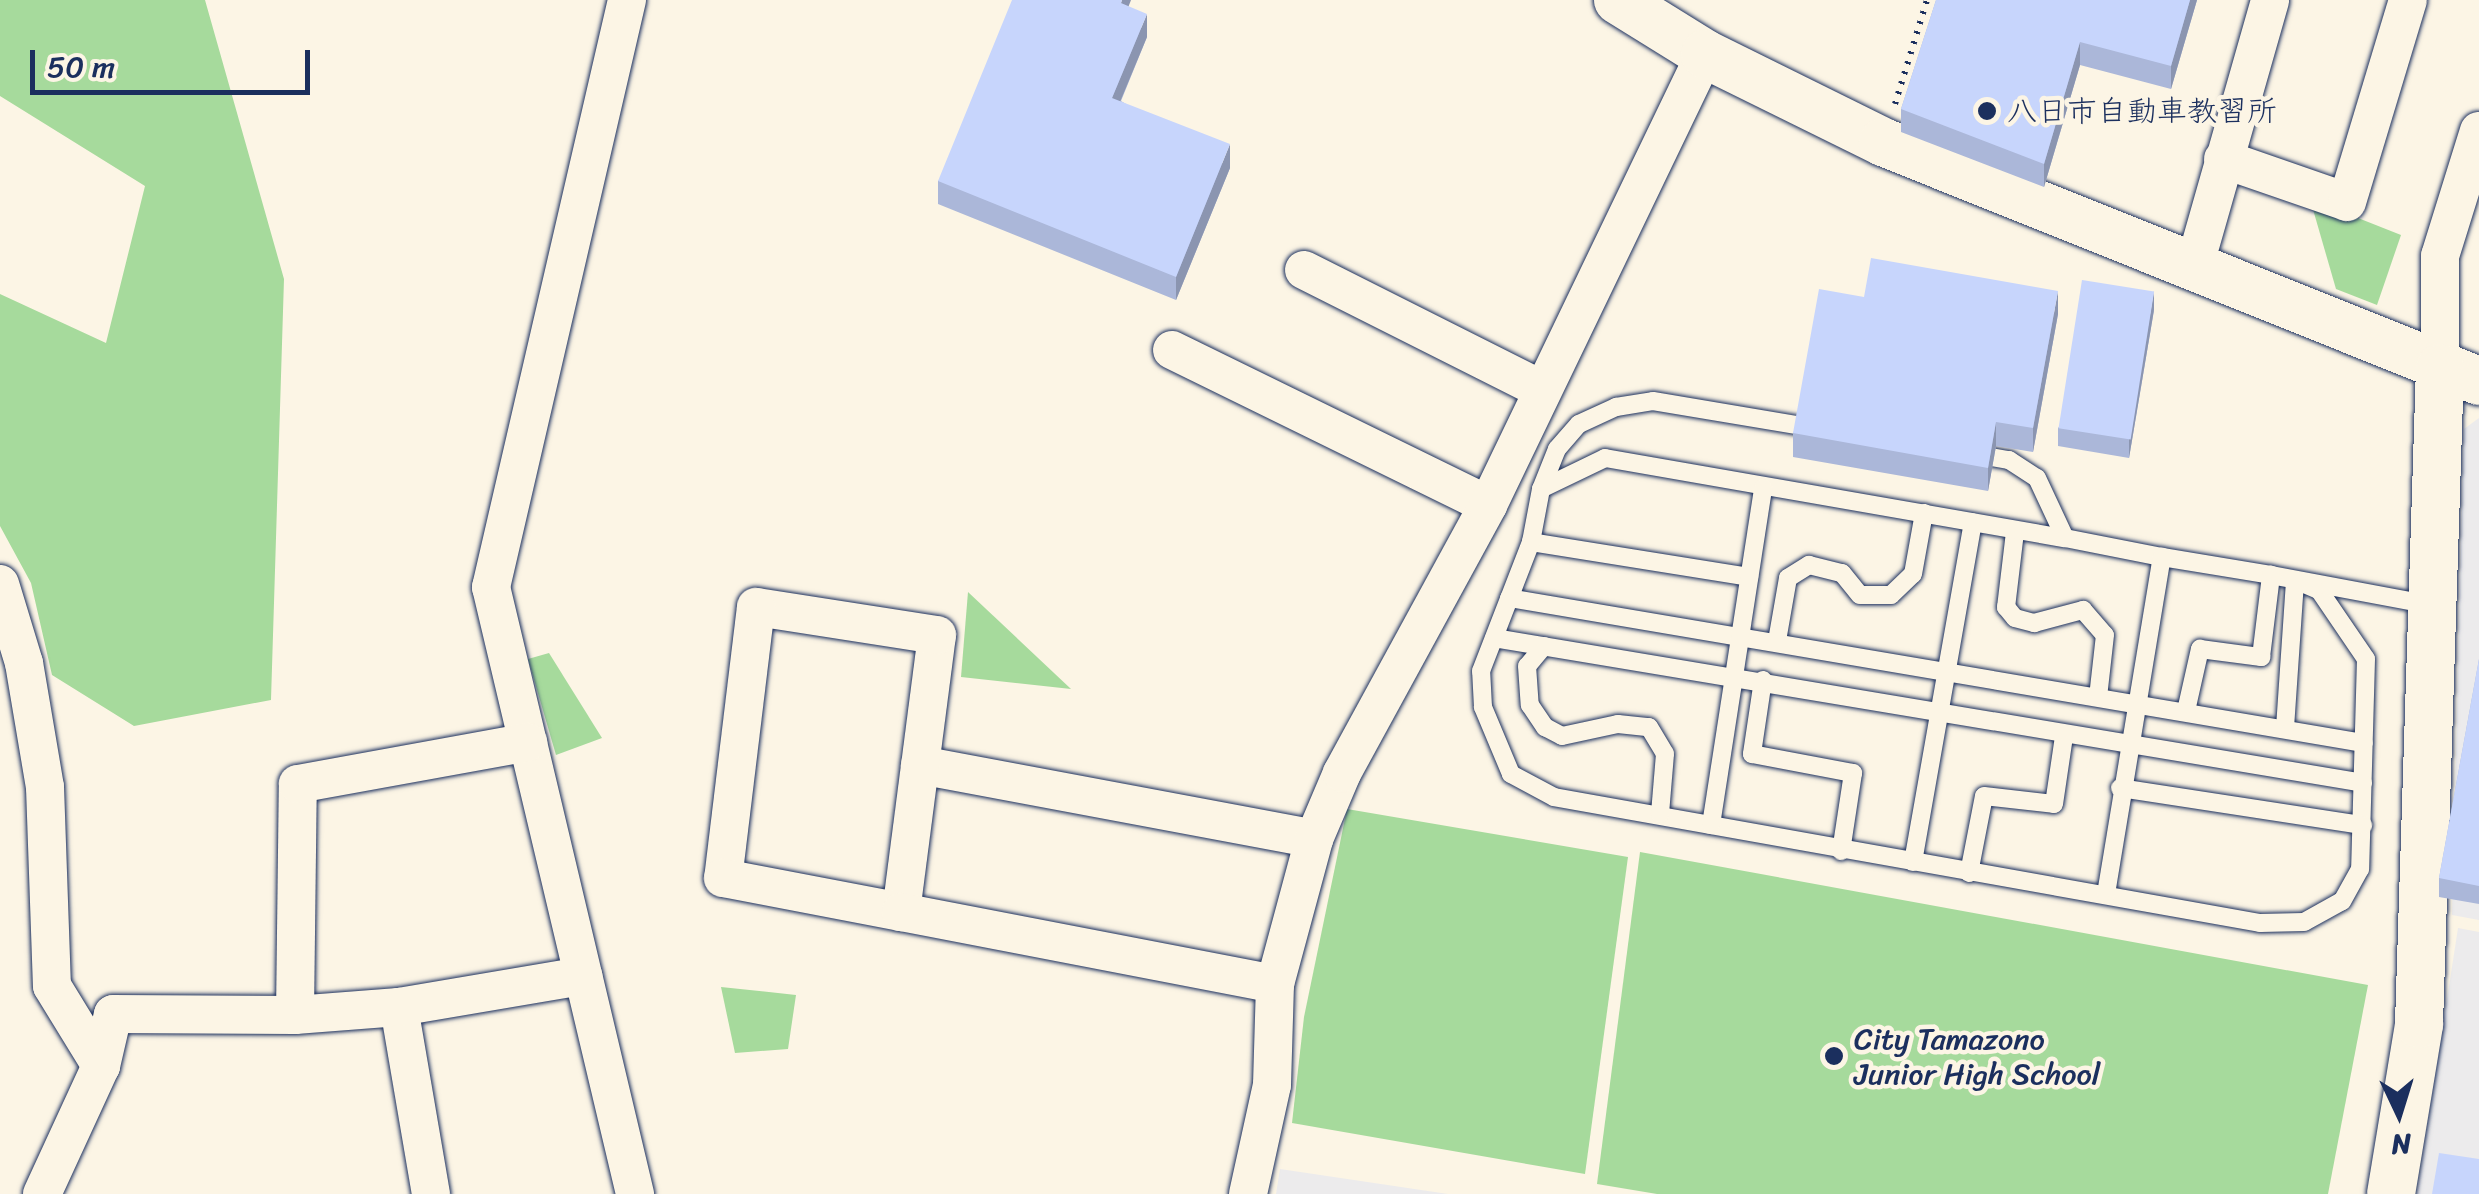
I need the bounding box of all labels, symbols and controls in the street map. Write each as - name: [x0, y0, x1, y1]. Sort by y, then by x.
- scale bar: [35, 30, 315, 92]
- text: 50 m: [47, 40, 115, 94]
- place label: 八日市自動車教習所: [2007, 93, 2277, 129]
- marker: 八日市自動車教習所: [1976, 100, 1998, 122]
- place label: City Tamazono Junior High School: [1854, 1021, 2100, 1092]
- marker: City Tamazono Junior High School: [1823, 1045, 1845, 1067]
- north arrow: [2349, 1064, 2449, 1164]
- text: N: [2390, 1119, 2413, 1170]

